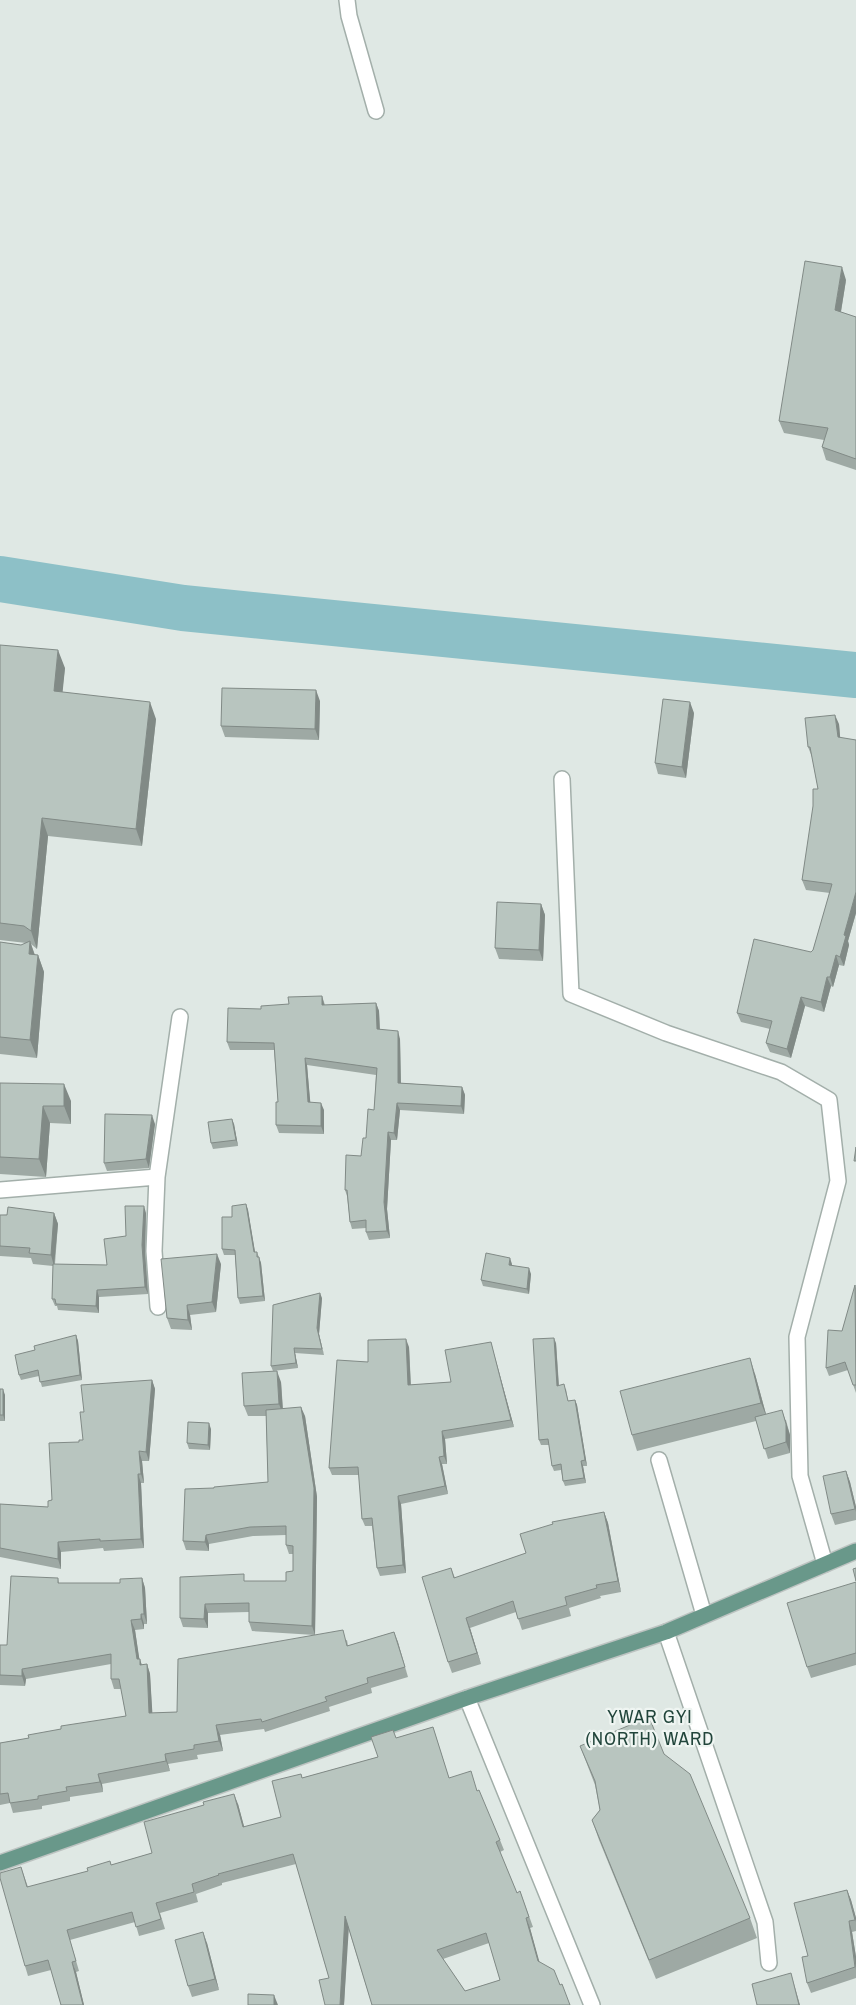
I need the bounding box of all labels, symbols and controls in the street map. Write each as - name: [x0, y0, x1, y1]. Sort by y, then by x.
- district label: YWAR GYI (NORTH) WARD: [586, 1703, 714, 1751]

